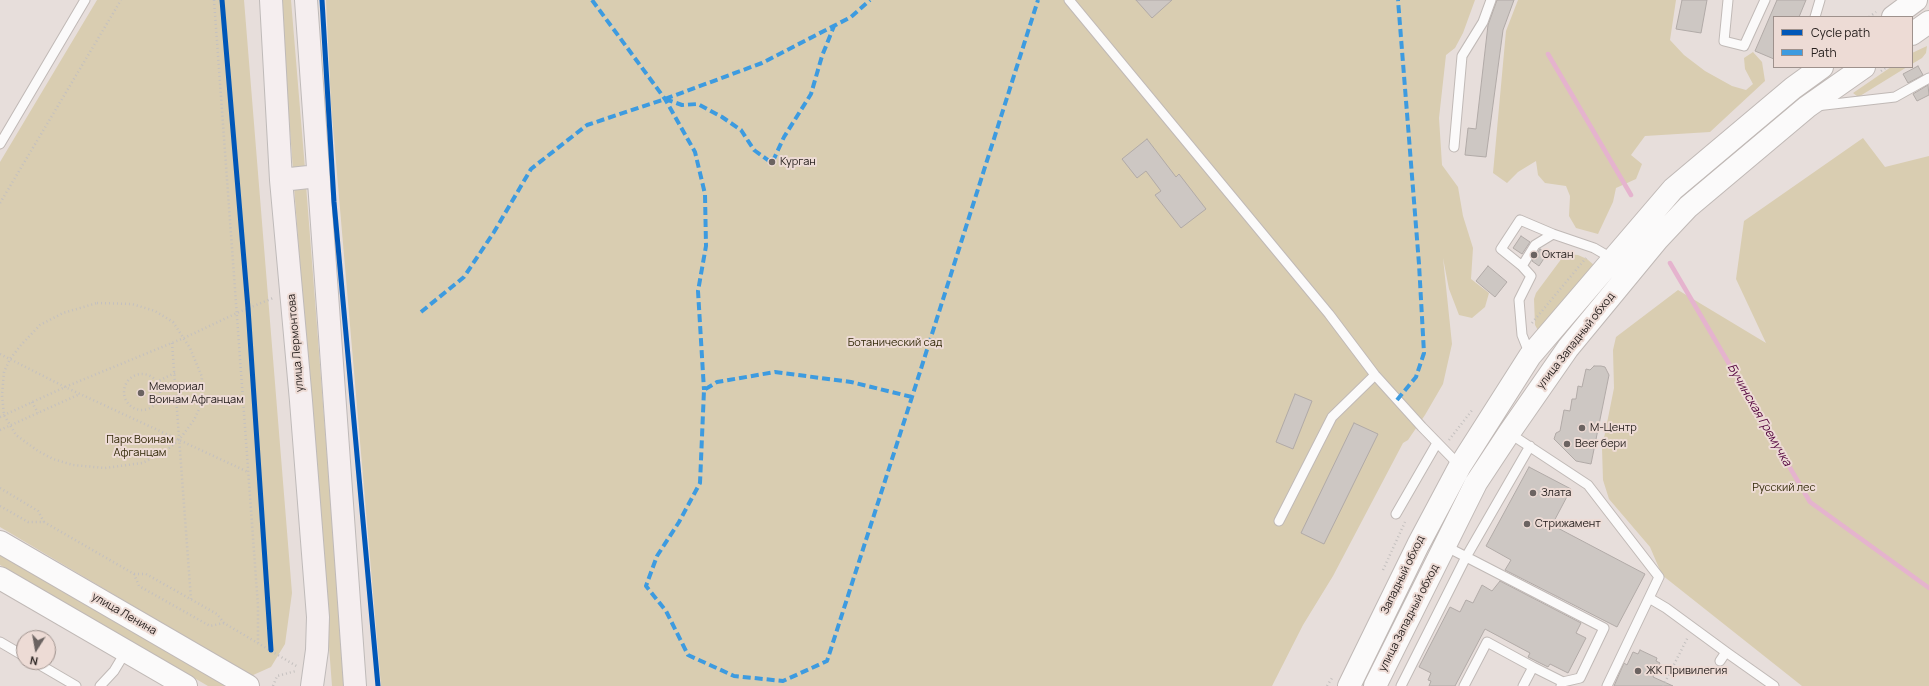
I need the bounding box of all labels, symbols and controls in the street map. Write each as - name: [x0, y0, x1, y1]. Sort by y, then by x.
- legend: [1773, 16, 1913, 68]
- text: Cycle path: [1811, 24, 1870, 41]
- text: Path: [1811, 44, 1837, 61]
- place label: Курган: [780, 155, 816, 169]
- marker: Курган: [767, 157, 777, 167]
- place label: Октан: [1542, 248, 1573, 262]
- marker: Октан: [1529, 250, 1539, 260]
- street label: улица Западный обход: [1534, 290, 1618, 392]
- street label: улица Лермонтова: [285, 293, 307, 393]
- park label: Ботанический сад: [848, 336, 942, 350]
- water label: Бучинская Гремучка: [1724, 361, 1794, 469]
- place label: Мемориал Воинам Афганцам: [149, 380, 244, 406]
- marker: Мемориал Воинам Афганцам: [136, 388, 146, 398]
- place label: М-Центр: [1590, 421, 1637, 435]
- marker: М-Центр: [1577, 423, 1587, 433]
- park label: Парк Воинам Афганцам: [106, 433, 174, 459]
- place label: Beer бери: [1575, 437, 1626, 451]
- marker: Beer бери: [1562, 439, 1572, 449]
- park label: Русский лес: [1752, 481, 1816, 495]
- place label: Злата: [1541, 486, 1571, 500]
- marker: Злата: [1528, 488, 1538, 498]
- place label: Стрижамент: [1535, 517, 1601, 531]
- marker: Стрижамент: [1522, 519, 1532, 529]
- street label: Западный обход: [1378, 534, 1428, 616]
- street label: улица Западный обход: [1376, 562, 1442, 674]
- street label: улица Ленина: [89, 590, 159, 638]
- north arrow: [16, 630, 56, 670]
- text: N: [28, 653, 39, 669]
- place label: ЖК Привилегия: [1646, 664, 1727, 678]
- marker: ЖК Привилегия: [1633, 666, 1643, 676]

